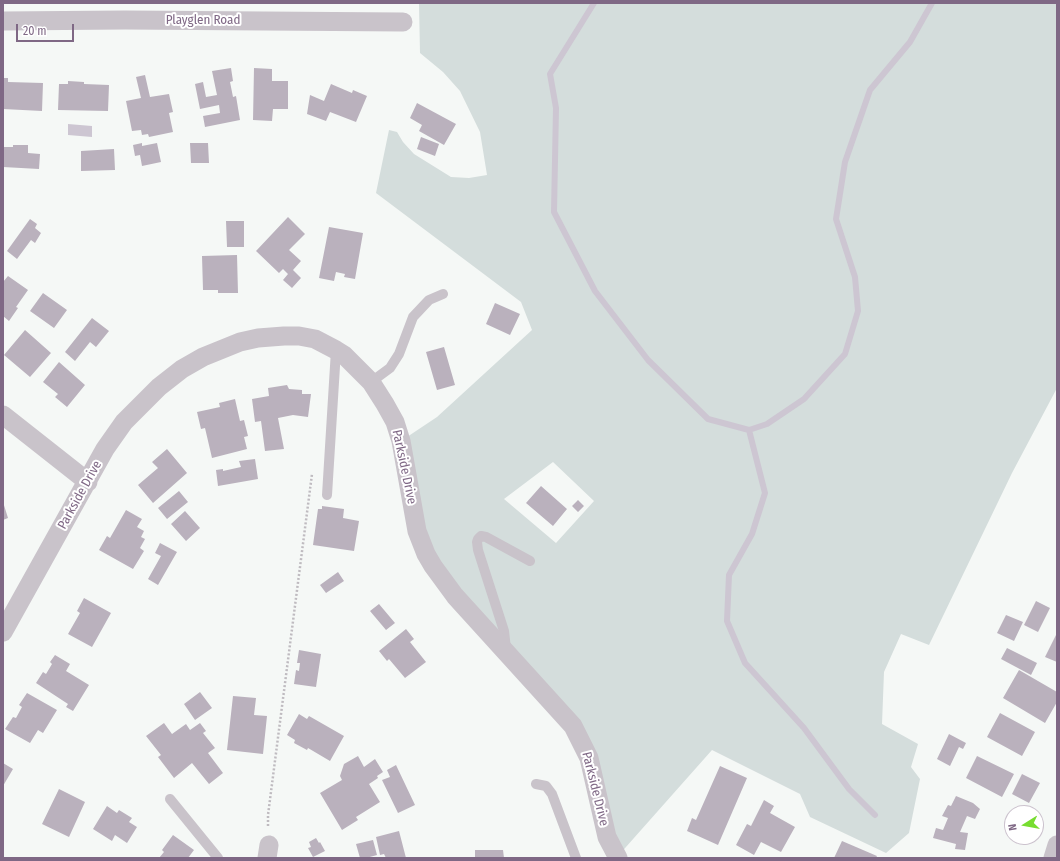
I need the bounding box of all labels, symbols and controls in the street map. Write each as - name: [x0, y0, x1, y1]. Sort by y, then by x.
- street label: Playglen Road: [166, 12, 240, 28]
- scale bar: [18, 16, 76, 42]
- text: 20 m: [23, 24, 47, 38]
- street label: Parkside Drive: [388, 428, 420, 506]
- street label: Parkside Drive: [55, 458, 105, 532]
- street label: Parkside Drive: [578, 750, 612, 828]
- north arrow: [1004, 805, 1044, 845]
- text: N: [1006, 823, 1020, 832]

